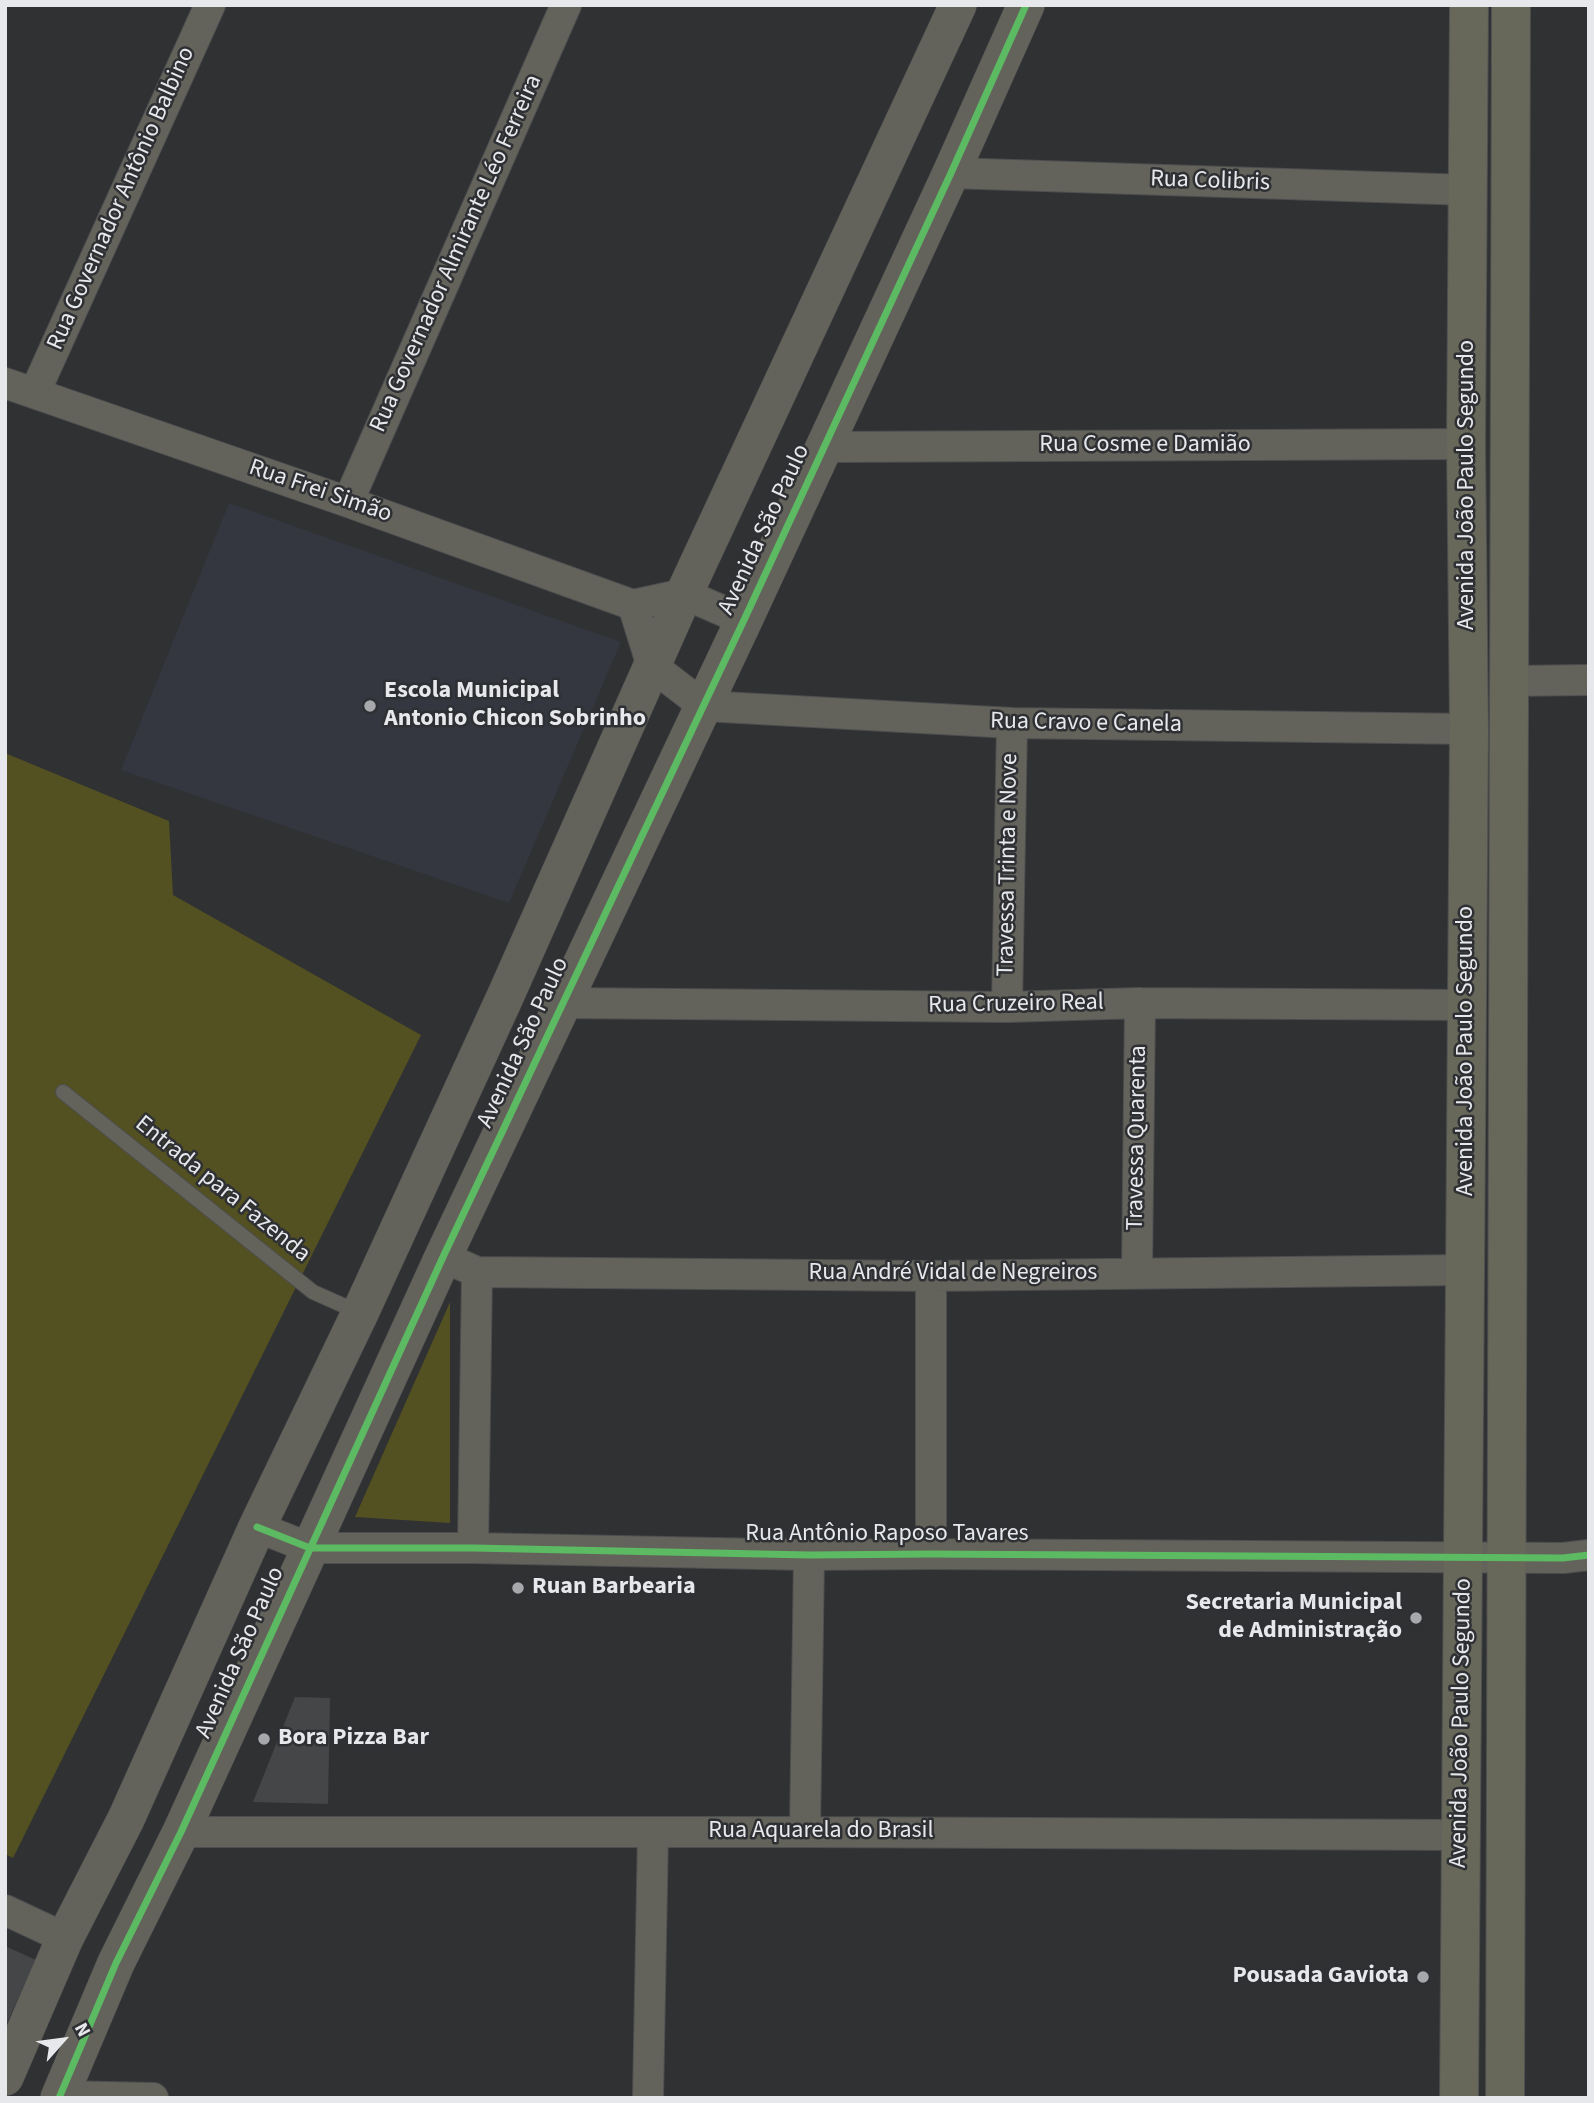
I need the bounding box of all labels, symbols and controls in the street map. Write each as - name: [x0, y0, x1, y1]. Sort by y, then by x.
- street label: Rua Governador Antônio Balbino: [42, 43, 202, 355]
- street label: Rua Governador Almirante Léo Ferreira: [365, 71, 549, 437]
- street label: Rua Colibris: [1150, 166, 1270, 198]
- street label: Avenida João Paulo Segundo: [1454, 340, 1482, 630]
- street label: Rua Cosme e Damião: [1039, 432, 1251, 460]
- street label: Avenida São Paulo: [713, 440, 817, 620]
- street label: Rua Frei Simão: [245, 454, 395, 530]
- place label: Escola Municipal Antonio Chicon Sobrinho: [384, 678, 646, 734]
- marker: Escola Municipal Antonio Chicon Sobrinho: [362, 698, 378, 714]
- street label: Rua Cravo e Canela: [990, 708, 1182, 740]
- street label: Travessa Trinta e Nove: [993, 753, 1025, 977]
- street label: Avenida João Paulo Segundo: [1453, 906, 1481, 1196]
- street label: Avenida São Paulo: [472, 953, 576, 1133]
- street label: Rua Cruzeiro Real: [928, 989, 1104, 1021]
- street label: Travessa Quarenta: [1122, 1045, 1154, 1231]
- street label: Entrada para Fazenda: [129, 1110, 315, 1270]
- street label: Rua André Vidal de Negreiros: [809, 1260, 1097, 1288]
- street label: Rua Antônio Raposo Tavares: [745, 1521, 1029, 1549]
- street label: Avenida São Paulo: [190, 1563, 292, 1743]
- place label: Ruan Barbearia: [532, 1574, 696, 1602]
- street label: Avenida João Paulo Segundo: [1445, 1578, 1479, 1868]
- marker: Ruan Barbearia: [510, 1580, 526, 1596]
- place label: Secretaria Municipal de Administração: [1185, 1590, 1402, 1646]
- marker: Secretaria Municipal de Administração: [1408, 1610, 1424, 1626]
- place label: Bora Pizza Bar: [278, 1725, 429, 1753]
- marker: Bora Pizza Bar: [256, 1731, 272, 1747]
- street label: Rua Aquarela do Brasil: [708, 1818, 934, 1846]
- place label: Pousada Gaviota: [1233, 1963, 1409, 1991]
- marker: Pousada Gaviota: [1415, 1969, 1431, 1985]
- north arrow: [28, 2005, 98, 2075]
- text: N: [67, 2018, 97, 2042]

